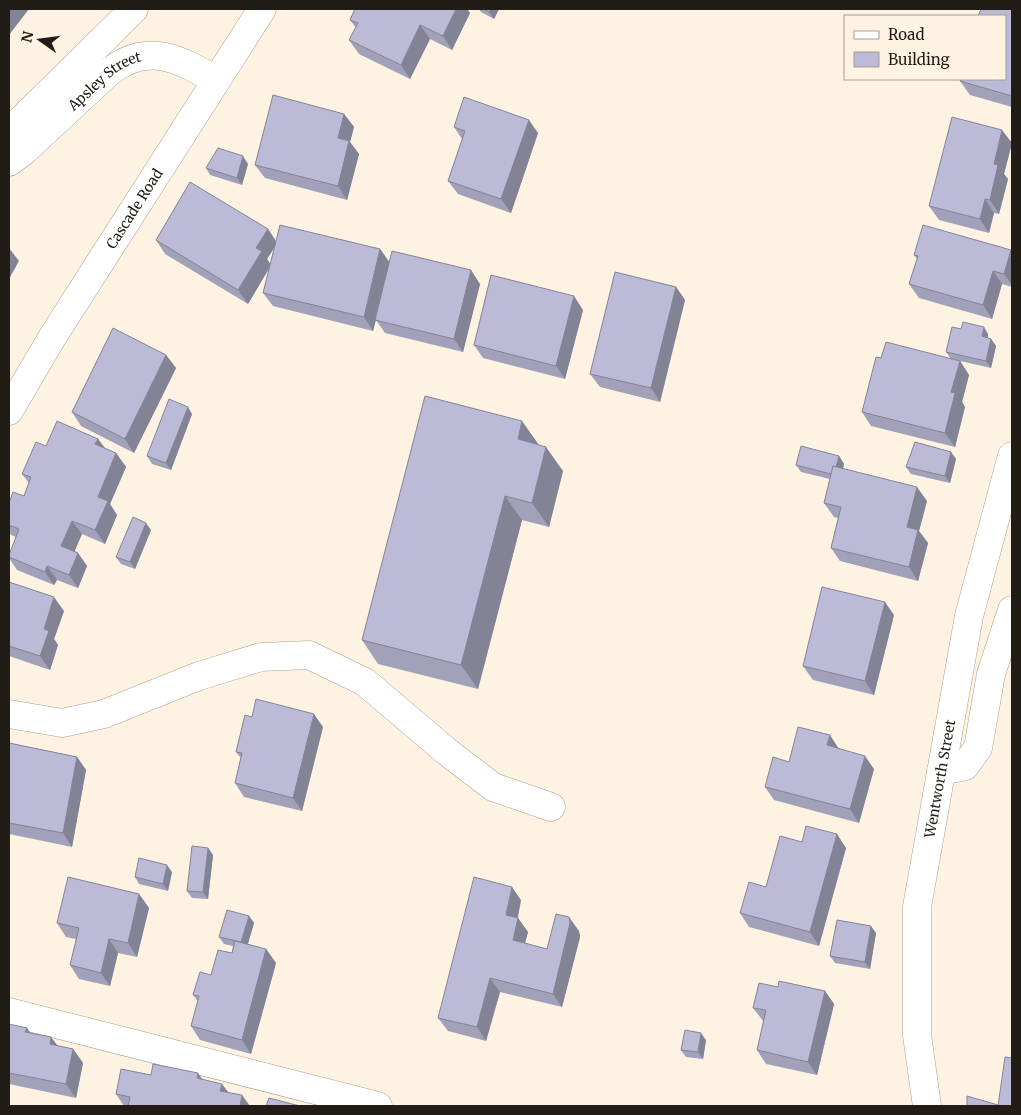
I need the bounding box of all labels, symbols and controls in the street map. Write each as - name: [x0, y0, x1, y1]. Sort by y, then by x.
- north arrow: [15, 15, 65, 65]
- legend: [844, 15, 1006, 80]
- text: Road: [888, 25, 924, 44]
- text: N: [17, 29, 37, 44]
- street label: Apsley Street: [63, 47, 143, 115]
- text: Building: [888, 50, 950, 69]
- street label: Cascade Road: [102, 165, 167, 252]
- street label: Wentworth Street: [920, 718, 959, 840]

